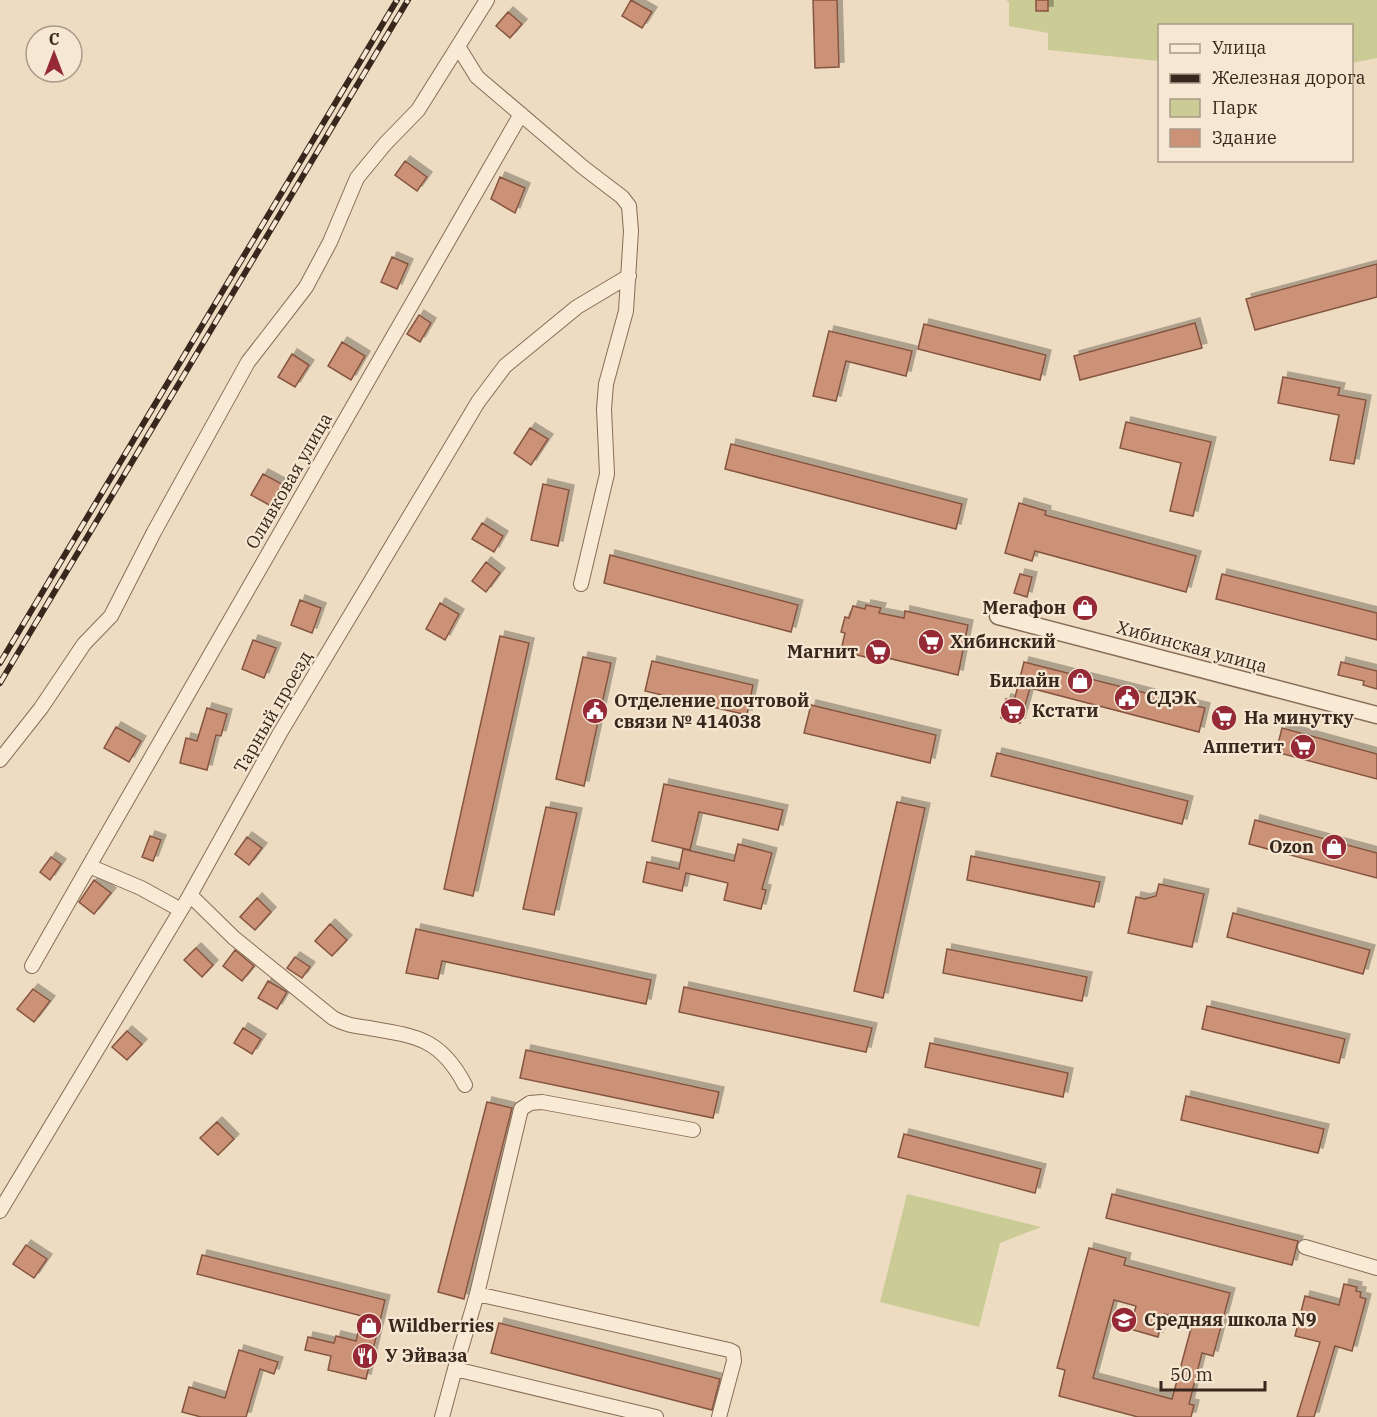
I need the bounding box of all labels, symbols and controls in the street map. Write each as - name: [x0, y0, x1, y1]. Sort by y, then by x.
- north arrow: [24, 24, 84, 84]
- legend: [1158, 24, 1353, 162]
- text: С: [49, 29, 59, 49]
- text: Улица: [1212, 36, 1267, 59]
- text: Железная дорога: [1212, 66, 1366, 89]
- text: Парк: [1212, 96, 1258, 119]
- text: Здание: [1212, 126, 1277, 149]
- street label: Оливковая улица: [240, 408, 337, 553]
- shop icon: Мегафон: [1070, 593, 1100, 623]
- place label: Мегафон: [983, 596, 1066, 619]
- street label: Хибинская улица: [1114, 615, 1270, 678]
- supermarket icon: Хибинский: [916, 627, 946, 657]
- place label: Хибинский: [950, 630, 1056, 653]
- supermarket icon: Магнит: [863, 637, 893, 667]
- place label: Магнит: [787, 640, 858, 663]
- street label: Тарный проезд: [228, 647, 317, 777]
- shop icon: Билайн: [1065, 666, 1095, 696]
- place label: Билайн: [989, 669, 1060, 692]
- public building icon: СДЭК: [1112, 683, 1142, 713]
- place label: СДЭК: [1146, 686, 1198, 709]
- place label: Отделение почтовой связи № 414038: [614, 689, 809, 733]
- public building icon: Отделение почтовой связи № 414038: [580, 696, 610, 726]
- supermarket icon: Кстати: [998, 696, 1028, 726]
- place label: Кстати: [1032, 699, 1098, 722]
- supermarket icon: На минутку: [1209, 703, 1239, 733]
- place label: На минутку: [1244, 706, 1354, 729]
- supermarket icon: Аппетит: [1288, 732, 1318, 762]
- place label: Аппетит: [1203, 735, 1284, 758]
- shop icon: Ozon: [1319, 832, 1349, 862]
- place label: Ozon: [1269, 835, 1314, 858]
- school or university icon: Средняя школа N9: [1109, 1305, 1139, 1335]
- place label: Средняя школа N9: [1144, 1308, 1317, 1331]
- shop icon: Wildberries: [354, 1311, 384, 1341]
- place label: Wildberries: [388, 1314, 494, 1337]
- restaurant icon: У Эйваза: [350, 1341, 380, 1371]
- place label: У Эйваза: [385, 1344, 467, 1367]
- scale bar: [1161, 1354, 1264, 1392]
- text: 50 m: [1170, 1363, 1213, 1386]

